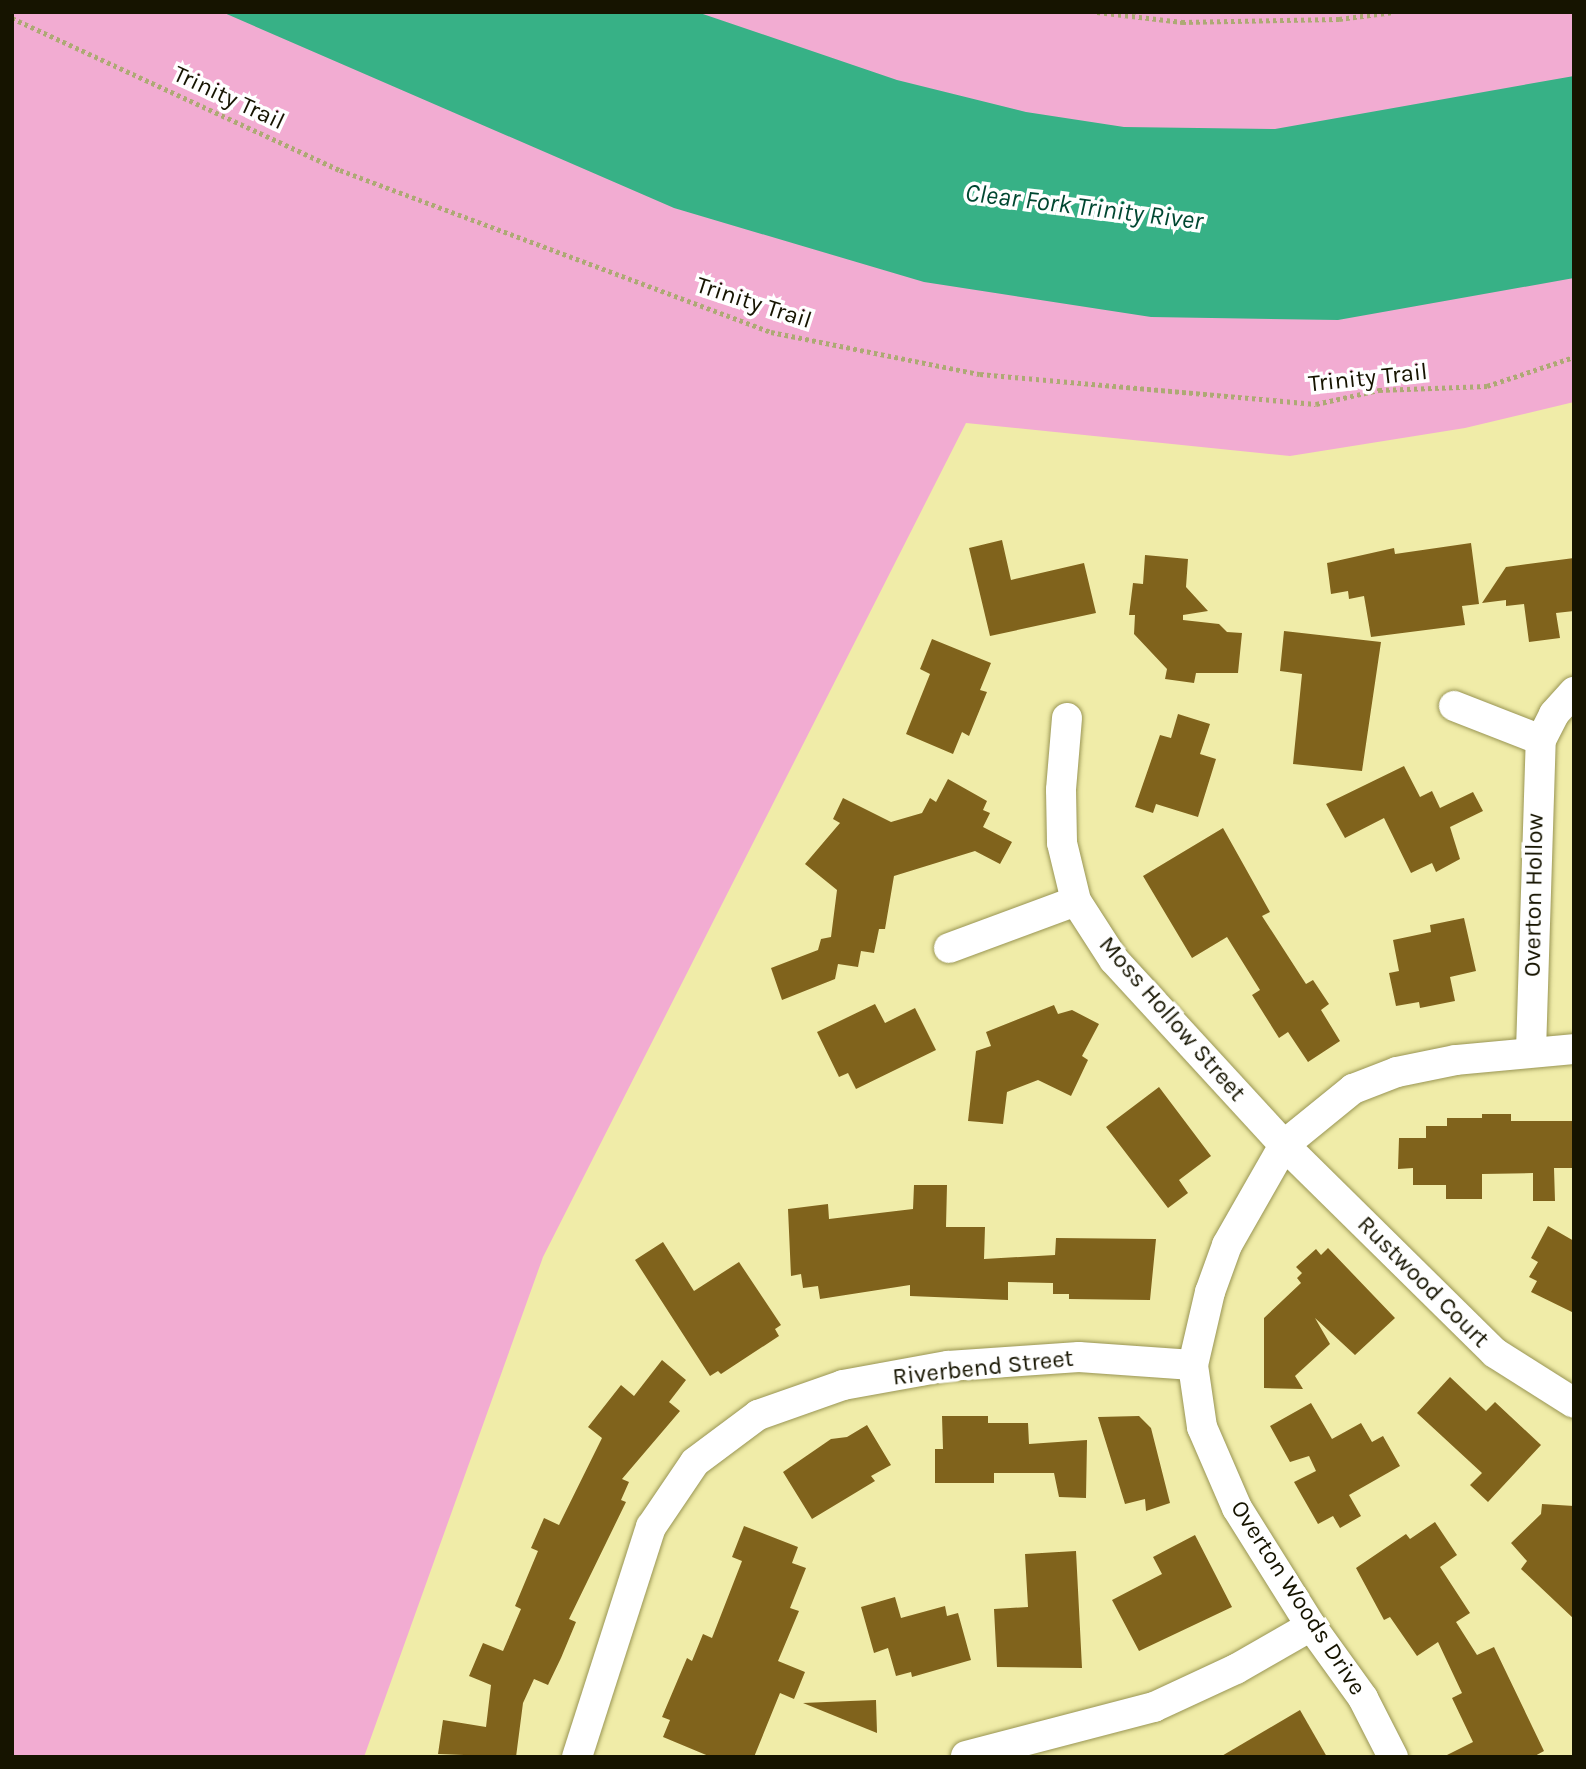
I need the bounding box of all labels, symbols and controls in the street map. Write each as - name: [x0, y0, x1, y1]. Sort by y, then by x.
- street label: Trinity Trail: [169, 60, 289, 136]
- water label: Clear Fork Trinity River: [963, 177, 1205, 237]
- street label: Trinity Trail: [693, 271, 815, 335]
- street label: Trinity Trail: [1307, 357, 1429, 399]
- street label: Overton Hollow: [1518, 813, 1550, 977]
- street label: Moss Hollow Street: [1093, 931, 1251, 1107]
- street label: Rustwood Court: [1351, 1210, 1495, 1354]
- street label: Riverbend Street: [891, 1344, 1075, 1392]
- street label: Overton Woods Drive: [1224, 1495, 1372, 1701]

